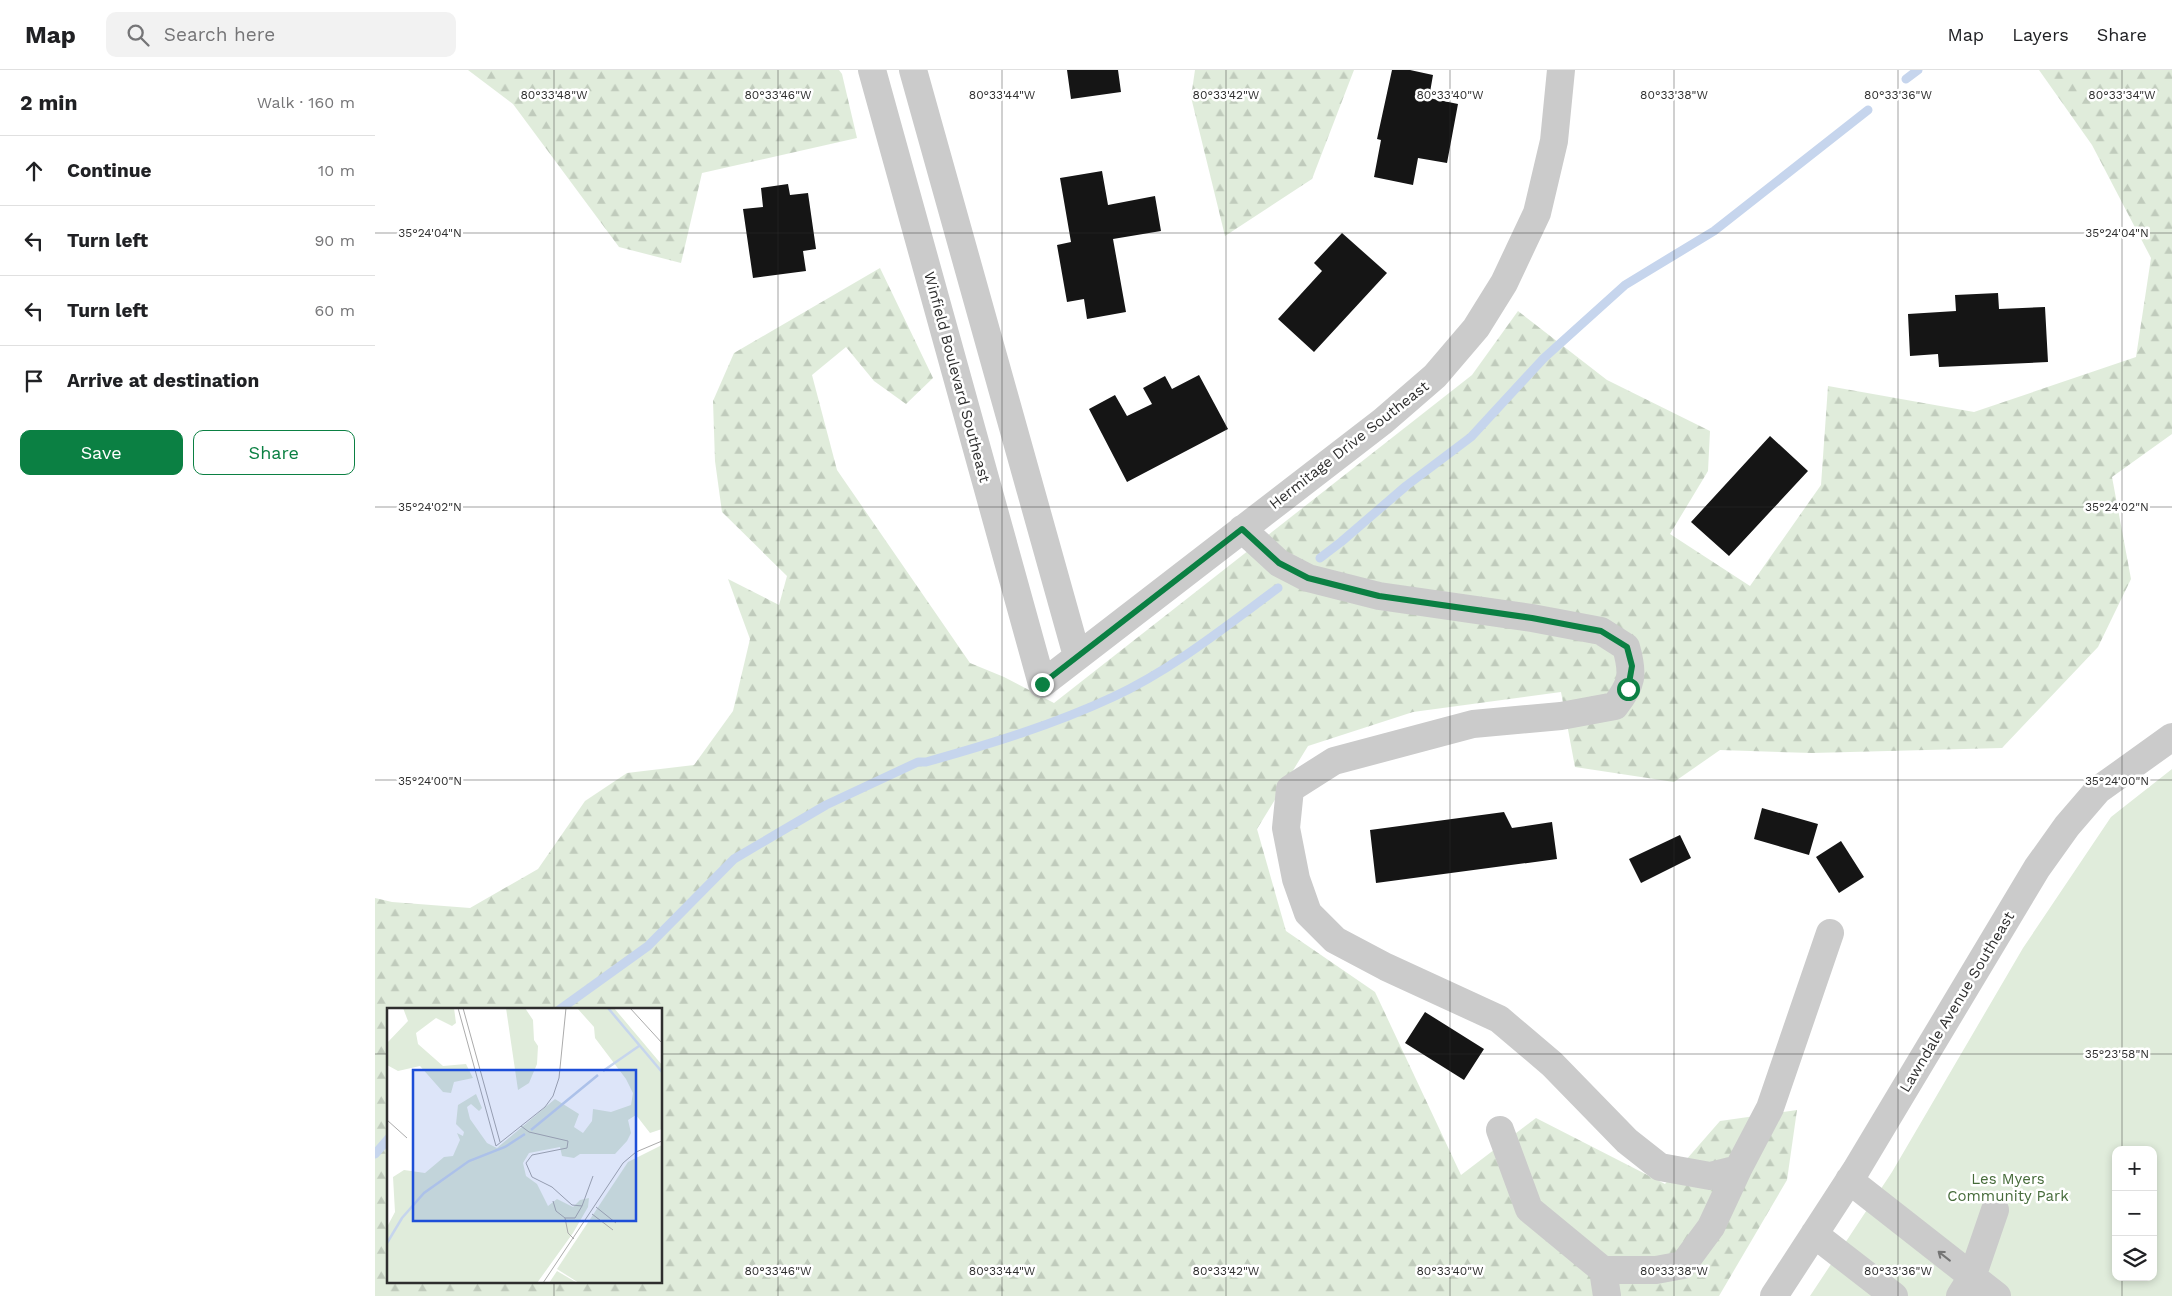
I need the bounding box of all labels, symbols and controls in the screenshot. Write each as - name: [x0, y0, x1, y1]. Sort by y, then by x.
- search box: [106, 12, 456, 57]
- text: Map: [25, 21, 76, 49]
- icon: search: [124, 21, 152, 49]
- text: Search here: [164, 23, 275, 46]
- text: Map: [1947, 24, 1984, 45]
- text: Layers: [2012, 24, 2069, 45]
- text: Share: [2097, 24, 2147, 45]
- text: 80°33'48"W: [520, 88, 588, 102]
- text: 80°33'46"W: [744, 88, 812, 102]
- text: 80°33'44"W: [969, 88, 1036, 102]
- text: 80°33'42"W: [1193, 88, 1260, 102]
- text: 80°33'40"W: [1416, 88, 1484, 102]
- text: 80°33'38"W: [1640, 88, 1708, 102]
- text: 80°33'36"W: [1864, 88, 1932, 102]
- text: 80°33'34"W: [2088, 88, 2156, 102]
- text: 2 min: [20, 90, 77, 115]
- text: Walk · 160 m: [257, 93, 355, 112]
- icon: ahead: [20, 157, 48, 185]
- text: Continue: [67, 159, 151, 182]
- text: 10 m: [318, 161, 355, 180]
- text: 35°24'04"N: [398, 226, 462, 240]
- text: 35°24'04"N: [2085, 226, 2149, 240]
- icon: left: [20, 227, 48, 255]
- text: Turn left: [67, 229, 148, 252]
- text: 90 m: [314, 231, 355, 250]
- street label: Winfield Boulevard Southeast: [920, 270, 994, 485]
- icon: left: [20, 297, 48, 325]
- text: Turn left: [67, 299, 148, 322]
- text: 60 m: [315, 301, 355, 320]
- icon: arrive: [20, 367, 48, 395]
- text: Arrive at destination: [67, 369, 259, 392]
- street label: Hermitage Drive Southeast: [1266, 377, 1433, 513]
- button: Save: [20, 430, 183, 475]
- button: Share: [193, 430, 355, 475]
- text: 35°24'02"N: [398, 500, 462, 514]
- text: 35°24'02"N: [2085, 500, 2149, 514]
- route end: [1031, 673, 1054, 696]
- route start: [1617, 678, 1640, 701]
- text: 35°24'00"N: [398, 774, 462, 788]
- text: 35°24'00"N: [2085, 774, 2149, 788]
- street label: Lawndale Avenue Southeast: [1896, 908, 2019, 1096]
- inset map: [387, 1008, 663, 1284]
- text: 35°23'58"N: [2085, 1047, 2149, 1061]
- map controls: [2112, 1146, 2157, 1281]
- button: +: [2112, 1146, 2157, 1191]
- park label: Les Myers Community Park: [1947, 1170, 2069, 1205]
- button: −: [2112, 1191, 2157, 1236]
- button: layers: [2112, 1236, 2157, 1281]
- one-way arrow: [1938, 1250, 1951, 1261]
- text: 80°33'46"W: [744, 1264, 812, 1278]
- text: 80°33'44"W: [969, 1264, 1036, 1278]
- text: 80°33'42"W: [1193, 1264, 1260, 1278]
- text: 80°33'40"W: [1416, 1264, 1484, 1278]
- text: 80°33'38"W: [1640, 1264, 1708, 1278]
- text: 80°33'36"W: [1864, 1264, 1932, 1278]

